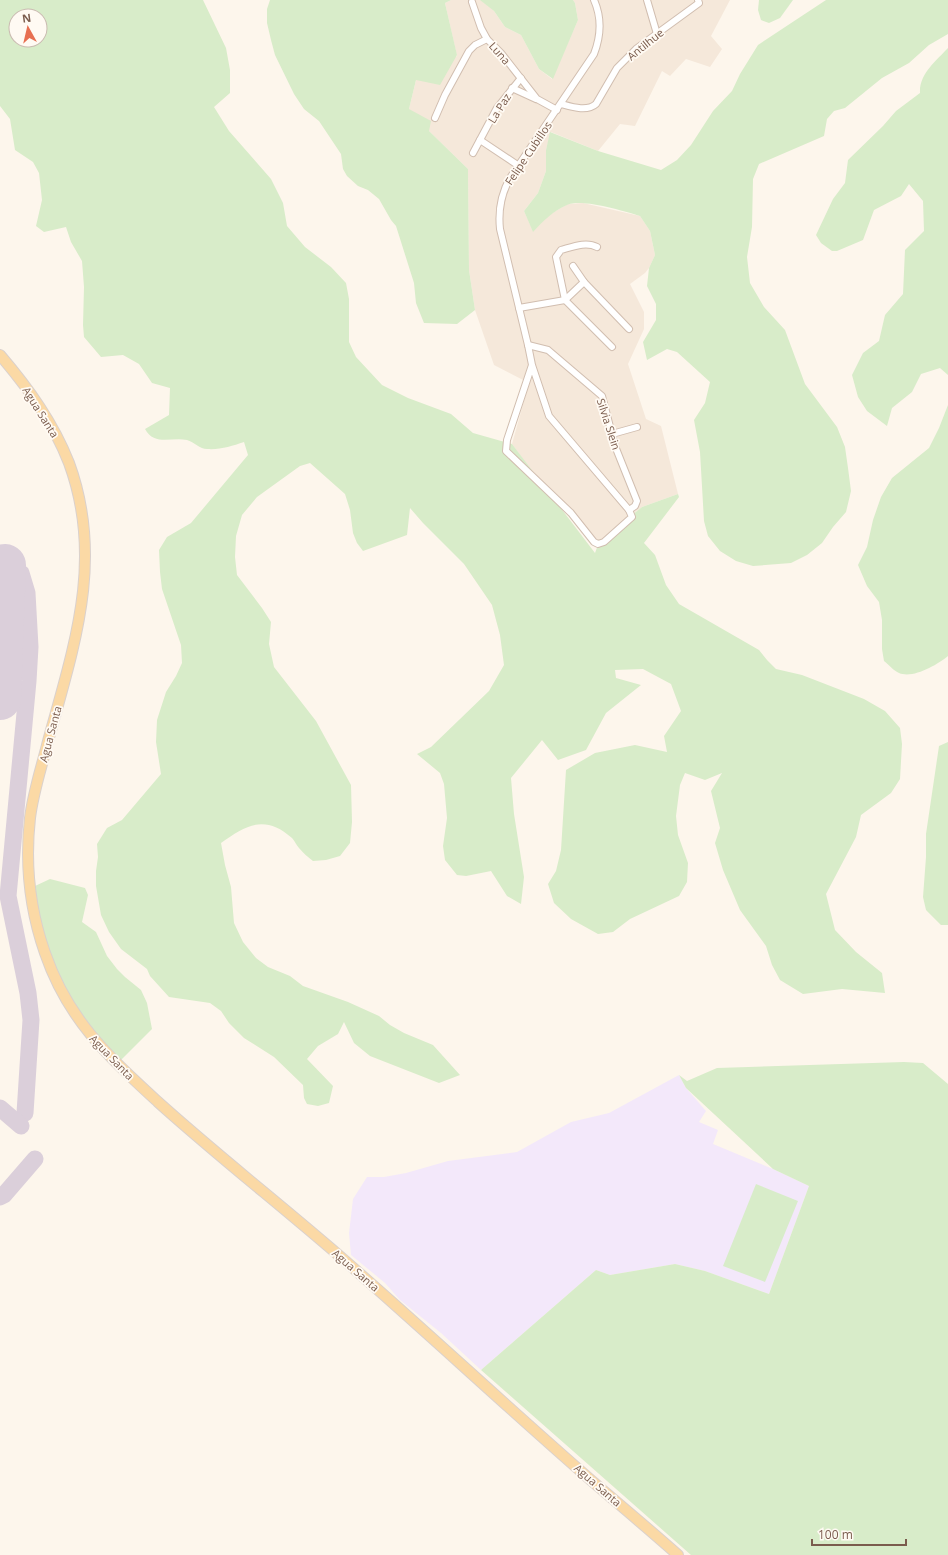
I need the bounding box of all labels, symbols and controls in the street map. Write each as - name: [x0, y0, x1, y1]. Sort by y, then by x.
- north arrow: [8, 8, 48, 48]
- text: N: [21, 10, 32, 26]
- street label: Antilhue: [624, 25, 666, 63]
- street label: Luna: [486, 39, 514, 67]
- street label: La Paz: [484, 90, 514, 126]
- street label: Felipe Cubillos: [501, 118, 555, 188]
- street label: Agua Santa: [19, 384, 63, 440]
- street label: Silvia Slein: [594, 396, 624, 452]
- street label: Agua Santa: [35, 704, 65, 764]
- street label: Agua Santa: [87, 1031, 137, 1083]
- street label: Agua Santa: [329, 1245, 383, 1295]
- street label: Agua Santa: [571, 1460, 625, 1510]
- scale bar: [812, 1521, 906, 1547]
- text: 100 m: [818, 1526, 853, 1543]

